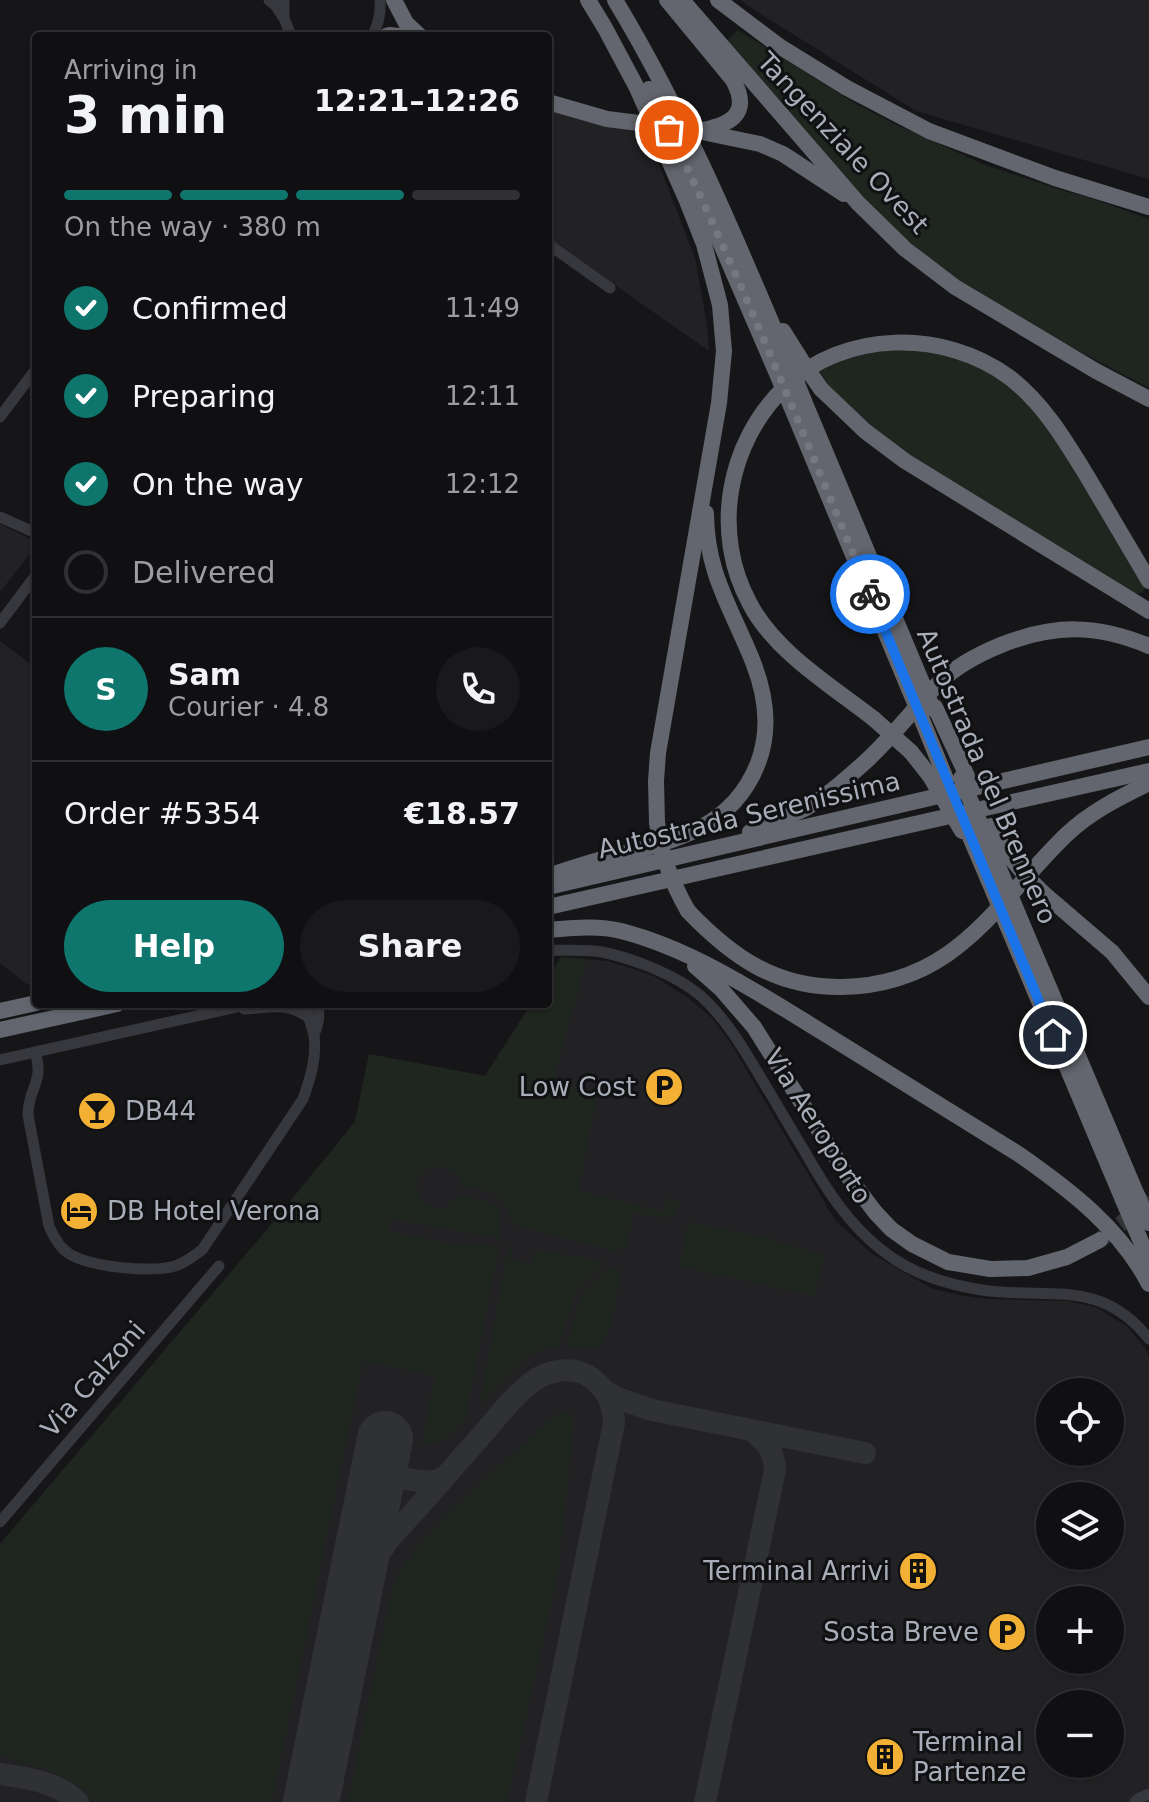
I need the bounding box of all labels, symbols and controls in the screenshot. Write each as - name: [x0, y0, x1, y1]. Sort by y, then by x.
- street label: Tangenziale Ovest: [751, 45, 935, 240]
- text: Arriving in: [64, 55, 198, 85]
- text: 12:21–12:26: [314, 83, 520, 118]
- text: 3 min: [64, 85, 227, 145]
- pin: [635, 96, 703, 164]
- icon: bag: [647, 108, 691, 152]
- text: On the way · 380 m: [64, 212, 321, 242]
- icon: check: [64, 286, 108, 330]
- text: Confirmed: [132, 291, 288, 326]
- text: 11:49: [445, 293, 520, 323]
- icon: check: [64, 374, 108, 418]
- text: Preparing: [132, 379, 276, 414]
- text: 12:11: [445, 381, 520, 411]
- icon: check: [64, 462, 108, 506]
- text: On the way: [132, 467, 304, 502]
- text: 12:12: [445, 469, 520, 499]
- courier: [830, 554, 910, 634]
- text: Delivered: [132, 555, 276, 590]
- icon: bike: [848, 572, 892, 616]
- street label: Autostrada del Brennero: [911, 624, 1063, 928]
- button: phone: [436, 647, 520, 731]
- text: Sam: [168, 657, 241, 692]
- text: S: [95, 672, 117, 707]
- text: Courier · 4.8: [168, 692, 329, 722]
- street label: Autostrada Serenissima: [595, 766, 903, 864]
- text: Order #5354: [64, 796, 260, 831]
- text: €18.57: [404, 796, 520, 831]
- button: Help: [64, 900, 284, 992]
- button: Share: [300, 900, 520, 992]
- pin: [1019, 1001, 1087, 1069]
- icon: home: [1031, 1013, 1075, 1057]
- street label: Via Aeroporto: [758, 1043, 878, 1209]
- parking icon: Low Cost: [643, 1066, 685, 1108]
- place label: Low Cost: [519, 1072, 636, 1102]
- bar icon: DB44: [76, 1090, 118, 1132]
- place label: DB44: [125, 1096, 196, 1126]
- hotel icon: DB Hotel Verona: [58, 1190, 100, 1232]
- place label: DB Hotel Verona: [107, 1196, 320, 1226]
- street label: Via Calzoni: [35, 1315, 151, 1443]
- map controls: [1036, 1378, 1124, 1778]
- button: locate: [1036, 1378, 1124, 1466]
- button: layers: [1036, 1482, 1124, 1570]
- building icon: Terminal Arrivi: [897, 1550, 939, 1592]
- place label: Terminal Arrivi: [702, 1556, 890, 1586]
- button: +: [1036, 1586, 1124, 1674]
- parking icon: Sosta Breve: [986, 1611, 1028, 1653]
- place label: Sosta Breve: [823, 1617, 979, 1647]
- button: −: [1036, 1690, 1124, 1778]
- place label: Terminal Partenze: [912, 1727, 1026, 1787]
- building icon: Terminal Partenze: [864, 1736, 906, 1778]

